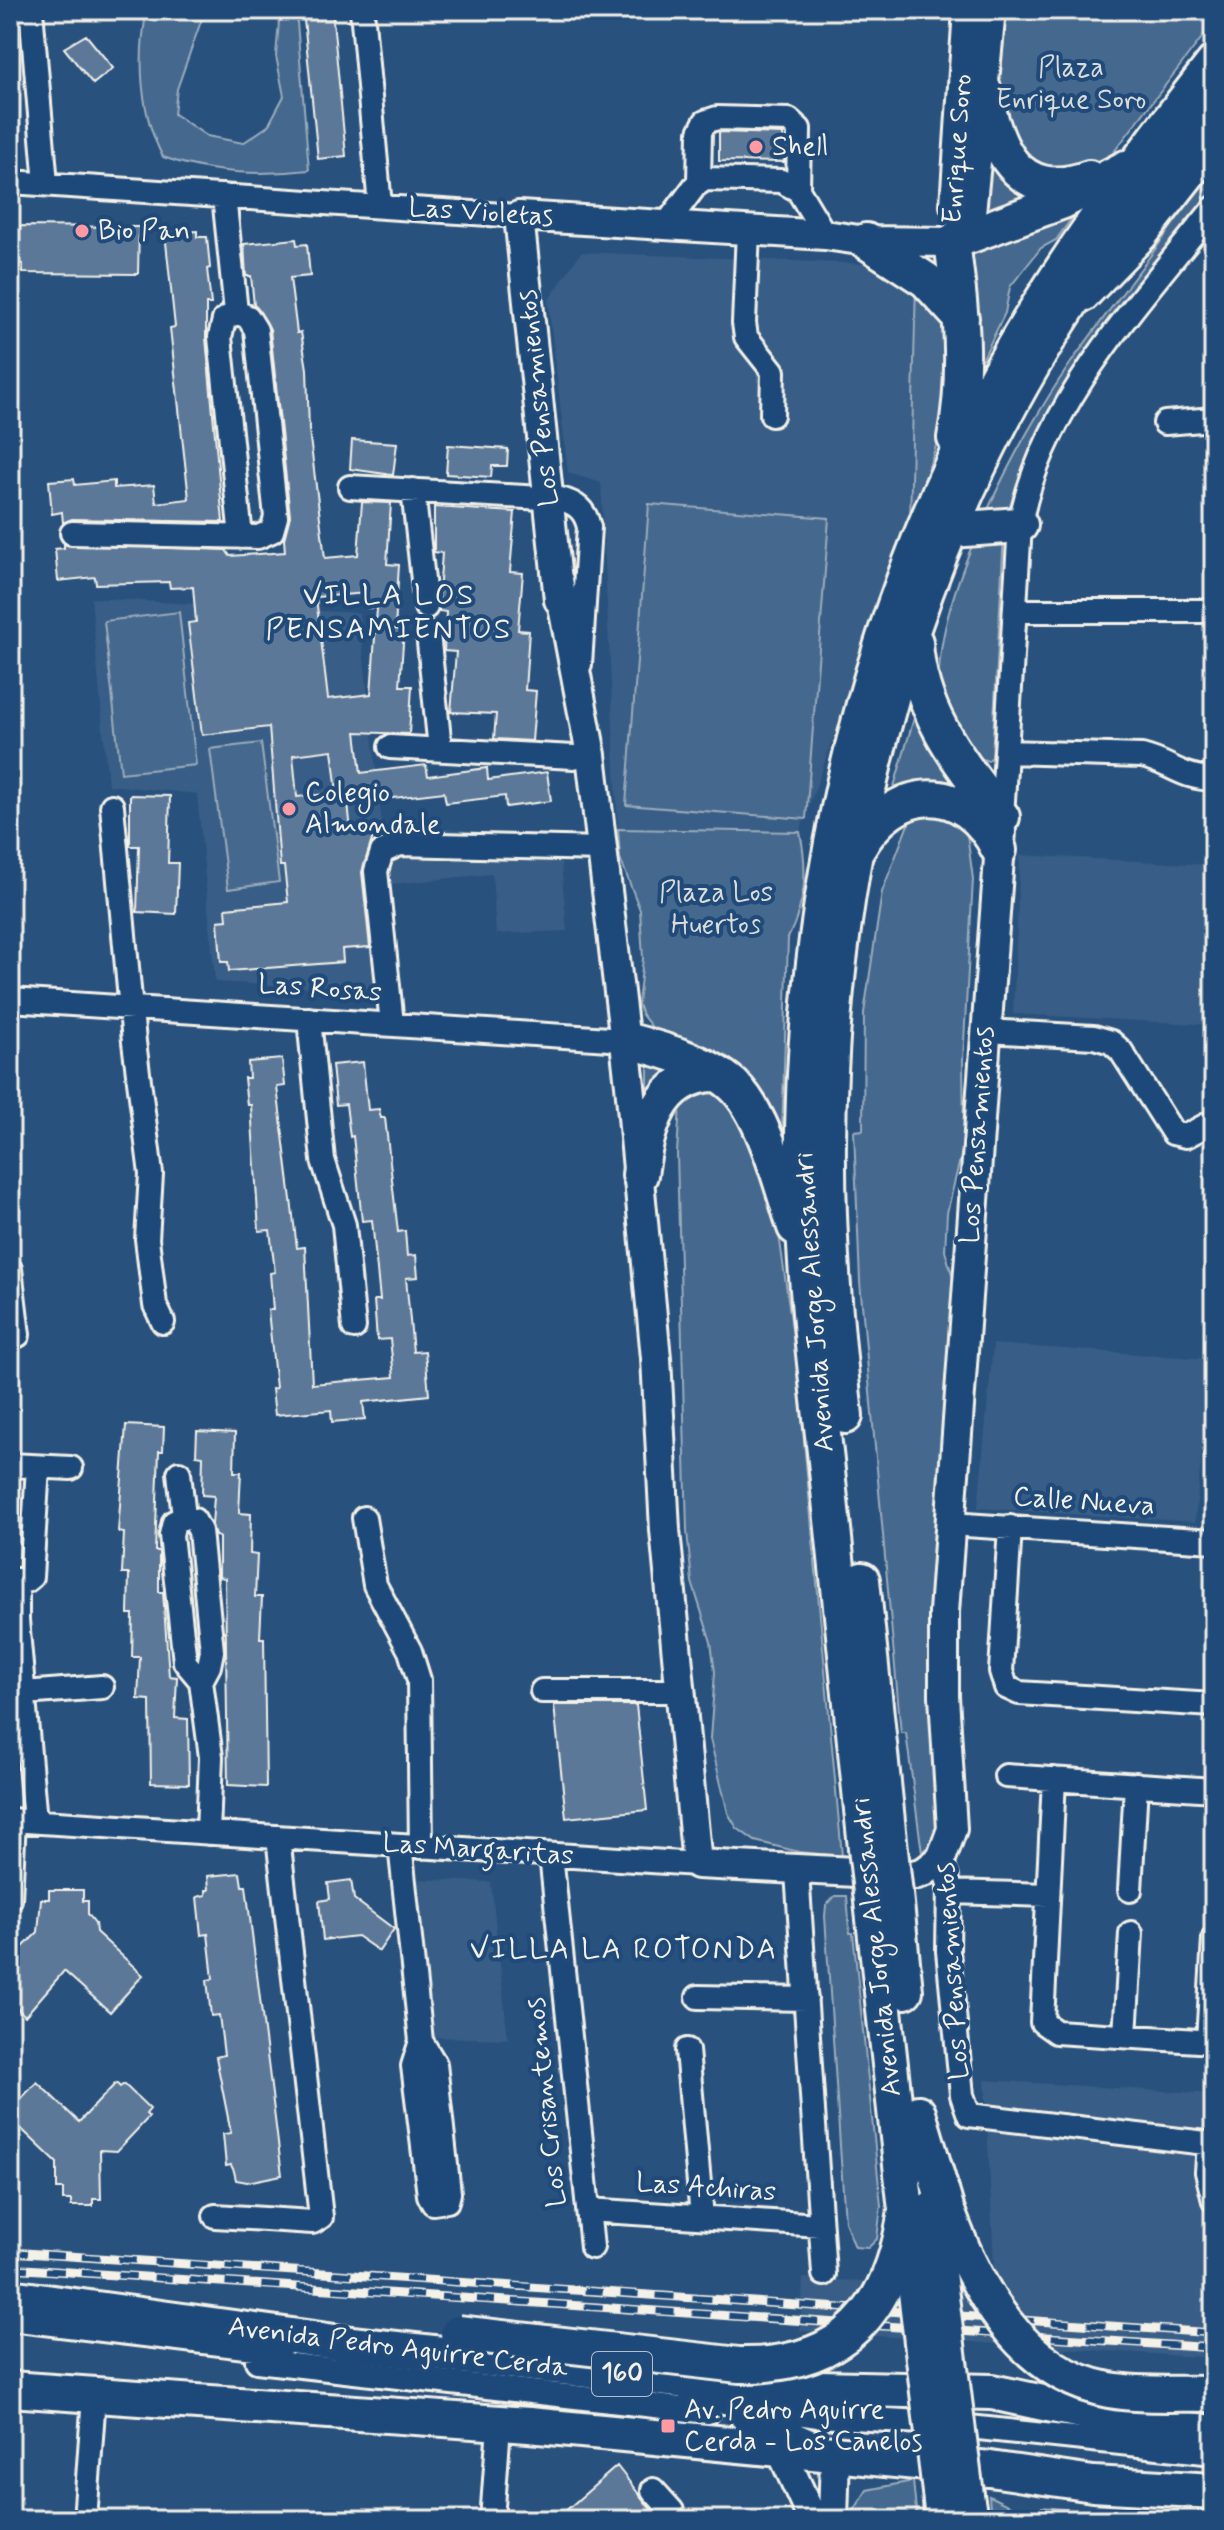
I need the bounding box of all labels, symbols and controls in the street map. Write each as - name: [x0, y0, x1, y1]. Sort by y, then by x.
- park label: Plaza Enrique Soro: [996, 50, 1146, 119]
- street label: Enrique Soro: [934, 73, 982, 225]
- place label: Shell: [772, 129, 828, 166]
- marker: Shell: [747, 138, 765, 156]
- street label: Las Violetas: [407, 189, 555, 237]
- place label: Bio Pan: [98, 213, 190, 250]
- marker: Bio Pan: [73, 222, 91, 240]
- street label: Los Pensamientos: [509, 288, 569, 508]
- district label: VILLA LOS PENSAMIENTOS: [266, 576, 513, 649]
- place label: Colegio Almondale: [305, 775, 441, 844]
- marker: Colegio Almondale: [280, 800, 298, 818]
- park label: Plaza Los Huertos: [659, 875, 773, 944]
- street label: Las Rosas: [257, 966, 383, 1012]
- street label: Los Pensamientos: [952, 1025, 1004, 1245]
- street label: Avenida Jorge Alessandri: [786, 1151, 846, 1453]
- street label: Calle Nueva: [1012, 1479, 1156, 1525]
- street label: Avenida Jorge Alessandri: [843, 1795, 913, 2098]
- street label: Las Margaritas: [381, 1825, 575, 1878]
- street label: Los Pensamientos: [927, 1861, 979, 2081]
- district label: VILLA LA ROTONDA: [470, 1930, 778, 1969]
- street label: Los Crisantemos: [518, 1995, 576, 2209]
- street label: Las Achiras: [635, 2165, 777, 2211]
- street label: Avenida Pedro Aguirre Cerda: [226, 2309, 570, 2387]
- road number: 160: [592, 2352, 652, 2396]
- place label: Av. Pedro Aguirre Cerda - Los Canelos: [684, 2392, 923, 2461]
- marker: Av. Pedro Aguirre Cerda - Los Canelos: [659, 2417, 677, 2435]

